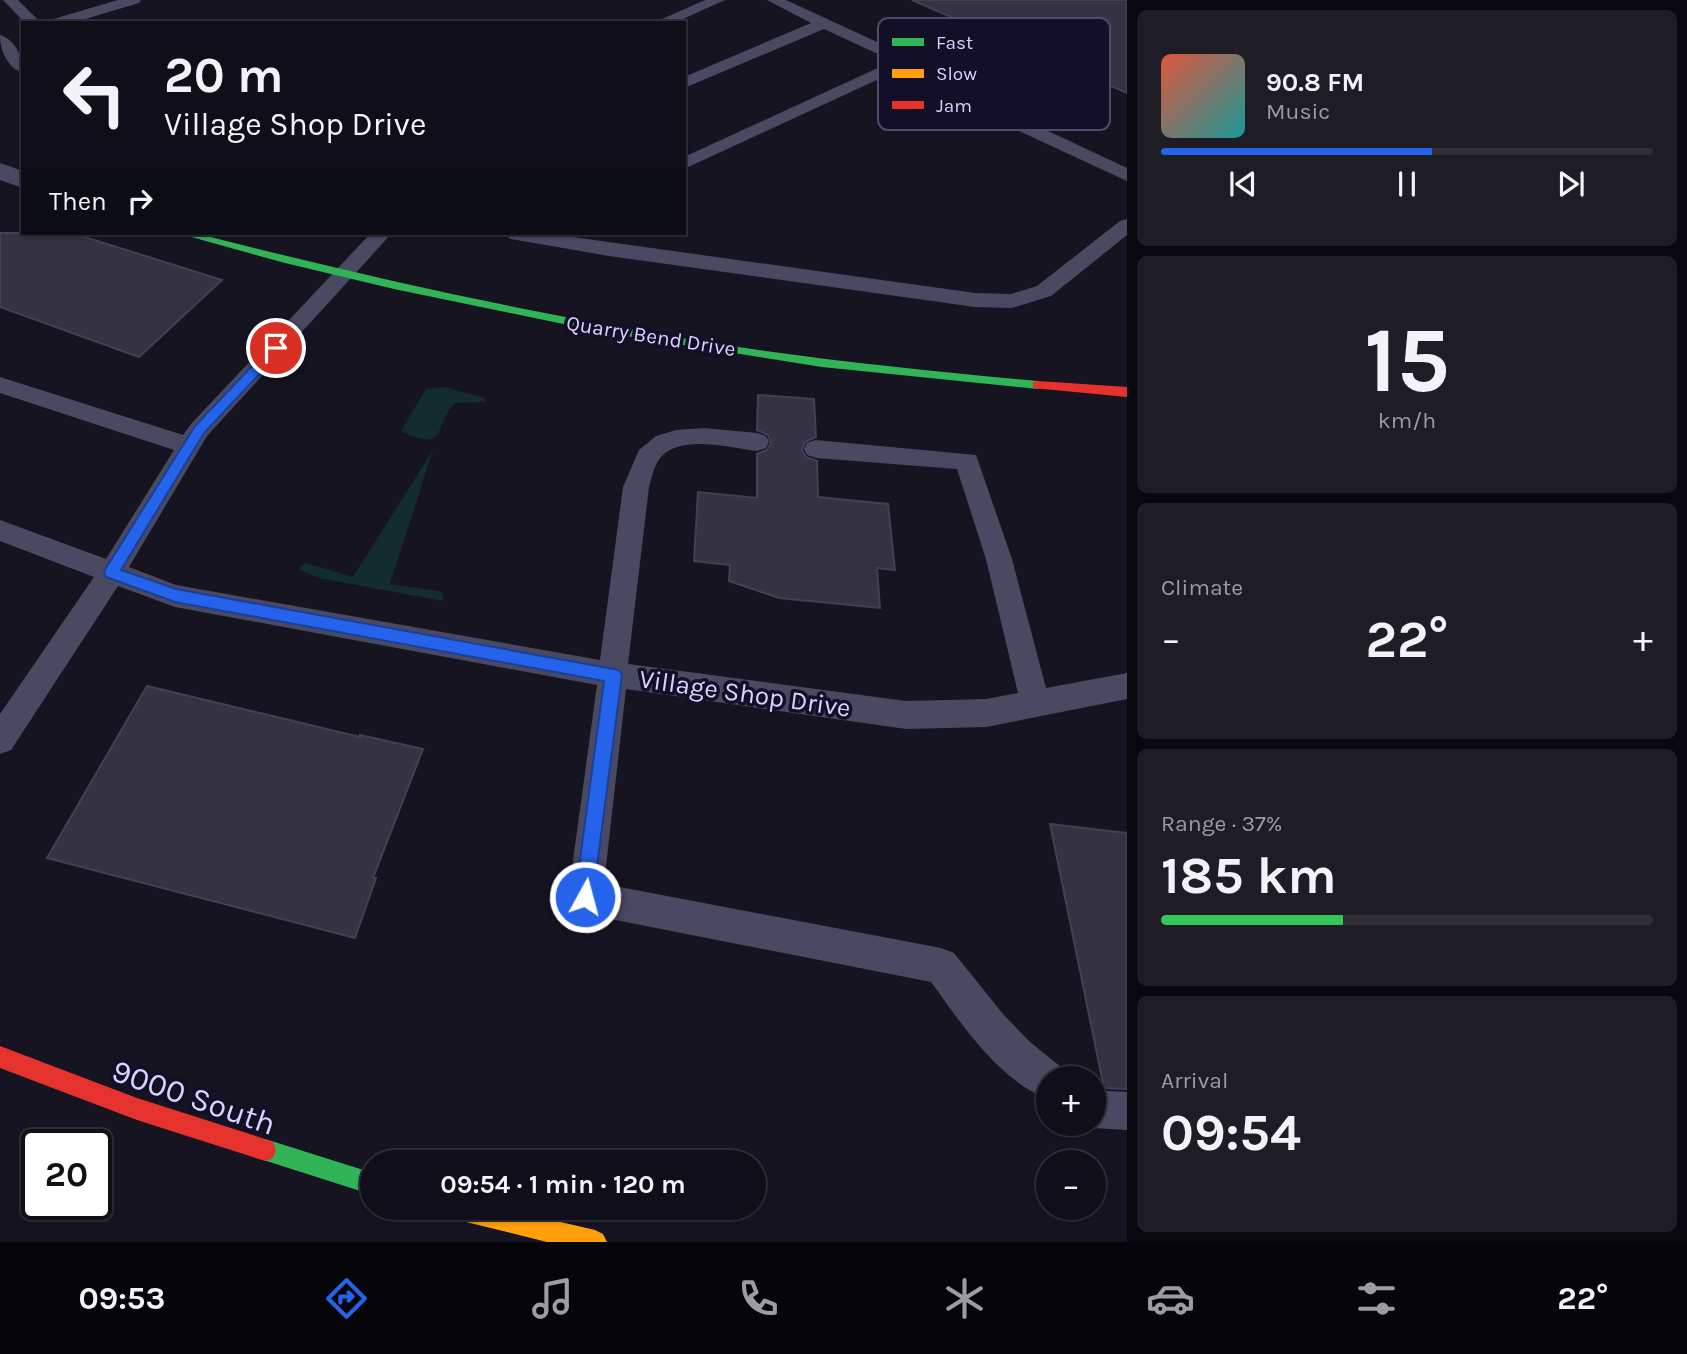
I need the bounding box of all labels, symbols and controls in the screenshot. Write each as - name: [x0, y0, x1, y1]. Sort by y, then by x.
- legend: [878, 18, 1110, 130]
- text: Fast: [936, 32, 973, 54]
- text: 20 m: [164, 47, 284, 104]
- icon: left: [49, 49, 140, 140]
- text: Slow: [936, 63, 977, 85]
- text: 90.8 FM: [1266, 67, 1364, 98]
- text: Jam: [936, 95, 972, 117]
- text: Music: [1266, 98, 1330, 125]
- text: Village Shop Drive: [164, 106, 426, 143]
- icon: previous: [1224, 165, 1262, 203]
- icon: pause: [1388, 165, 1426, 203]
- icon: next: [1552, 165, 1590, 203]
- icon: right: [121, 182, 159, 220]
- text: Then: [49, 186, 107, 217]
- text: 15: [1364, 308, 1450, 414]
- street label: Quarry Bend Drive: [565, 311, 737, 361]
- pin: [246, 318, 306, 378]
- icon: arrive: [257, 329, 295, 367]
- text: km/h: [1378, 407, 1436, 434]
- text: Climate: [1161, 574, 1243, 601]
- text: 22°: [1365, 609, 1449, 670]
- text: −: [1161, 617, 1181, 662]
- text: +: [1633, 617, 1653, 662]
- street label: Village Shop Drive: [637, 663, 853, 724]
- text: Range · 37%: [1161, 810, 1283, 837]
- text: 185 km: [1161, 845, 1337, 906]
- position arrow: [548, 860, 622, 934]
- street label: 9000 South: [107, 1052, 281, 1143]
- map controls: [1036, 1066, 1106, 1220]
- button: +: [1036, 1066, 1106, 1136]
- text: Arrival: [1161, 1067, 1228, 1094]
- text: 09:54: [1161, 1102, 1301, 1163]
- speed limit sign: 20: [21, 1129, 112, 1220]
- button: −: [1036, 1150, 1106, 1220]
- text: 09:54 · 1 min · 120 m: [440, 1169, 686, 1200]
- icon: directions: [322, 1274, 371, 1323]
- icon: music: [528, 1274, 577, 1323]
- icon: phone: [734, 1274, 783, 1323]
- icon: climate: [940, 1274, 989, 1323]
- icon: car: [1146, 1274, 1195, 1323]
- icon: filters: [1352, 1274, 1401, 1323]
- text: 09:53: [78, 1280, 165, 1317]
- text: 22°: [1557, 1280, 1609, 1317]

